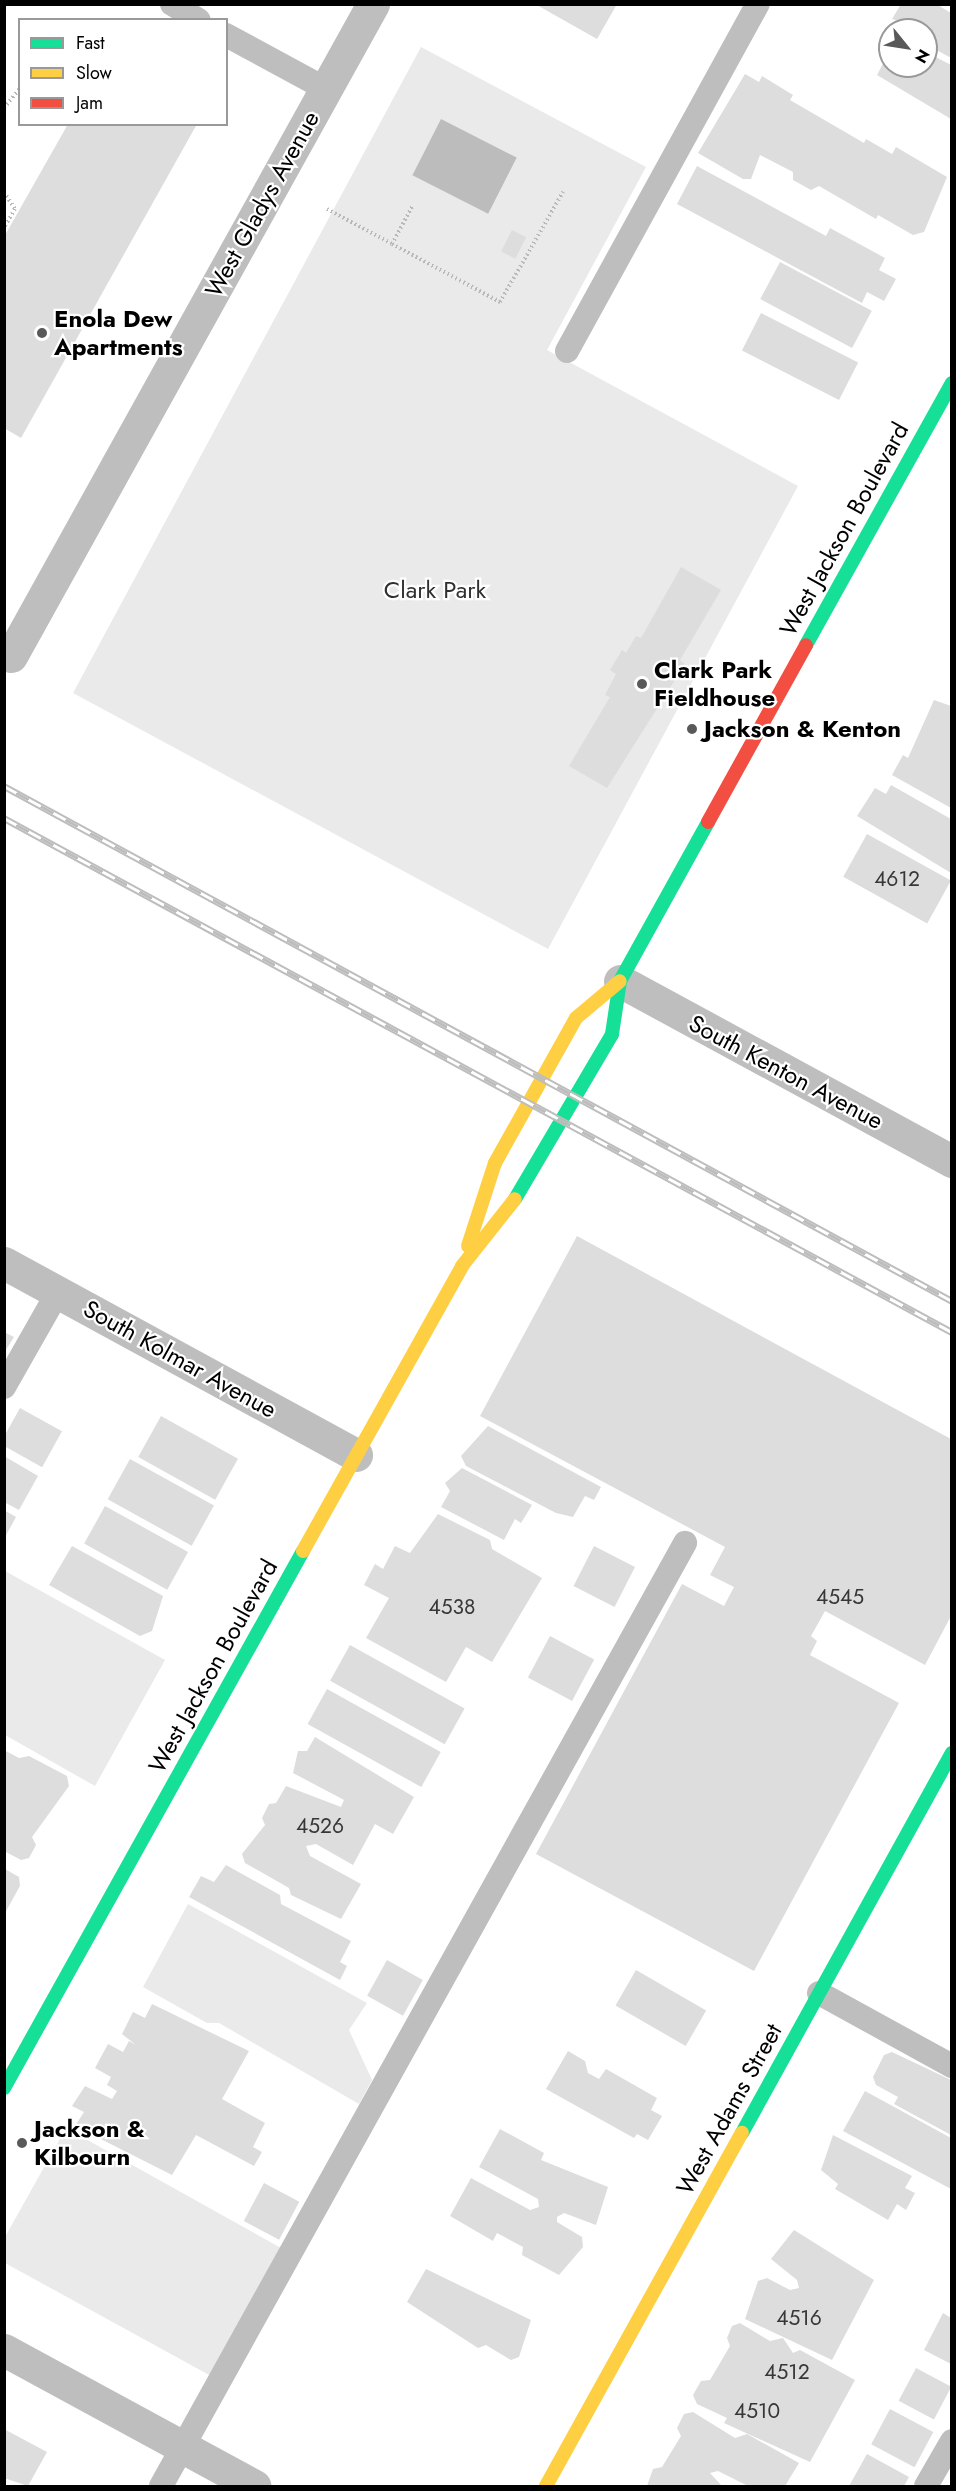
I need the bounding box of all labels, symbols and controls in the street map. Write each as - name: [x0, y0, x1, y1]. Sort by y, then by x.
- legend: [18, 18, 228, 126]
- north arrow: [878, 18, 938, 78]
- text: Fast: [76, 30, 105, 56]
- text: N: [909, 45, 935, 68]
- text: Slow: [76, 60, 112, 86]
- text: Jam: [76, 90, 103, 116]
- street label: West Gladys Avenue: [199, 106, 325, 302]
- place label: Enola Dew Apartments: [54, 305, 183, 361]
- marker: Enola Dew Apartments: [35, 326, 49, 340]
- street label: West Jackson Boulevard: [773, 417, 915, 641]
- park label: Clark Park: [384, 576, 486, 604]
- place label: Clark Park Fieldhouse: [654, 656, 775, 712]
- marker: Clark Park Fieldhouse: [635, 677, 649, 691]
- place label: Jackson & Kenton: [704, 715, 901, 743]
- marker: Jackson & Kenton: [685, 722, 699, 736]
- house number: 4612: [874, 866, 920, 892]
- street label: South Kenton Avenue: [684, 1009, 888, 1135]
- street label: South Kolmar Avenue: [78, 1294, 282, 1424]
- street label: West Jackson Boulevard: [142, 1554, 284, 1778]
- house number: 4545: [816, 1584, 864, 1610]
- house number: 4538: [428, 1594, 476, 1620]
- house number: 4526: [296, 1813, 344, 1839]
- street label: West Adams Street: [670, 2019, 788, 2199]
- place label: Jackson & Kilbourn: [34, 2115, 145, 2171]
- marker: Jackson & Kilbourn: [15, 2136, 29, 2150]
- house number: 4516: [776, 2305, 822, 2331]
- house number: 4512: [764, 2359, 810, 2385]
- house number: 4510: [734, 2398, 780, 2424]

